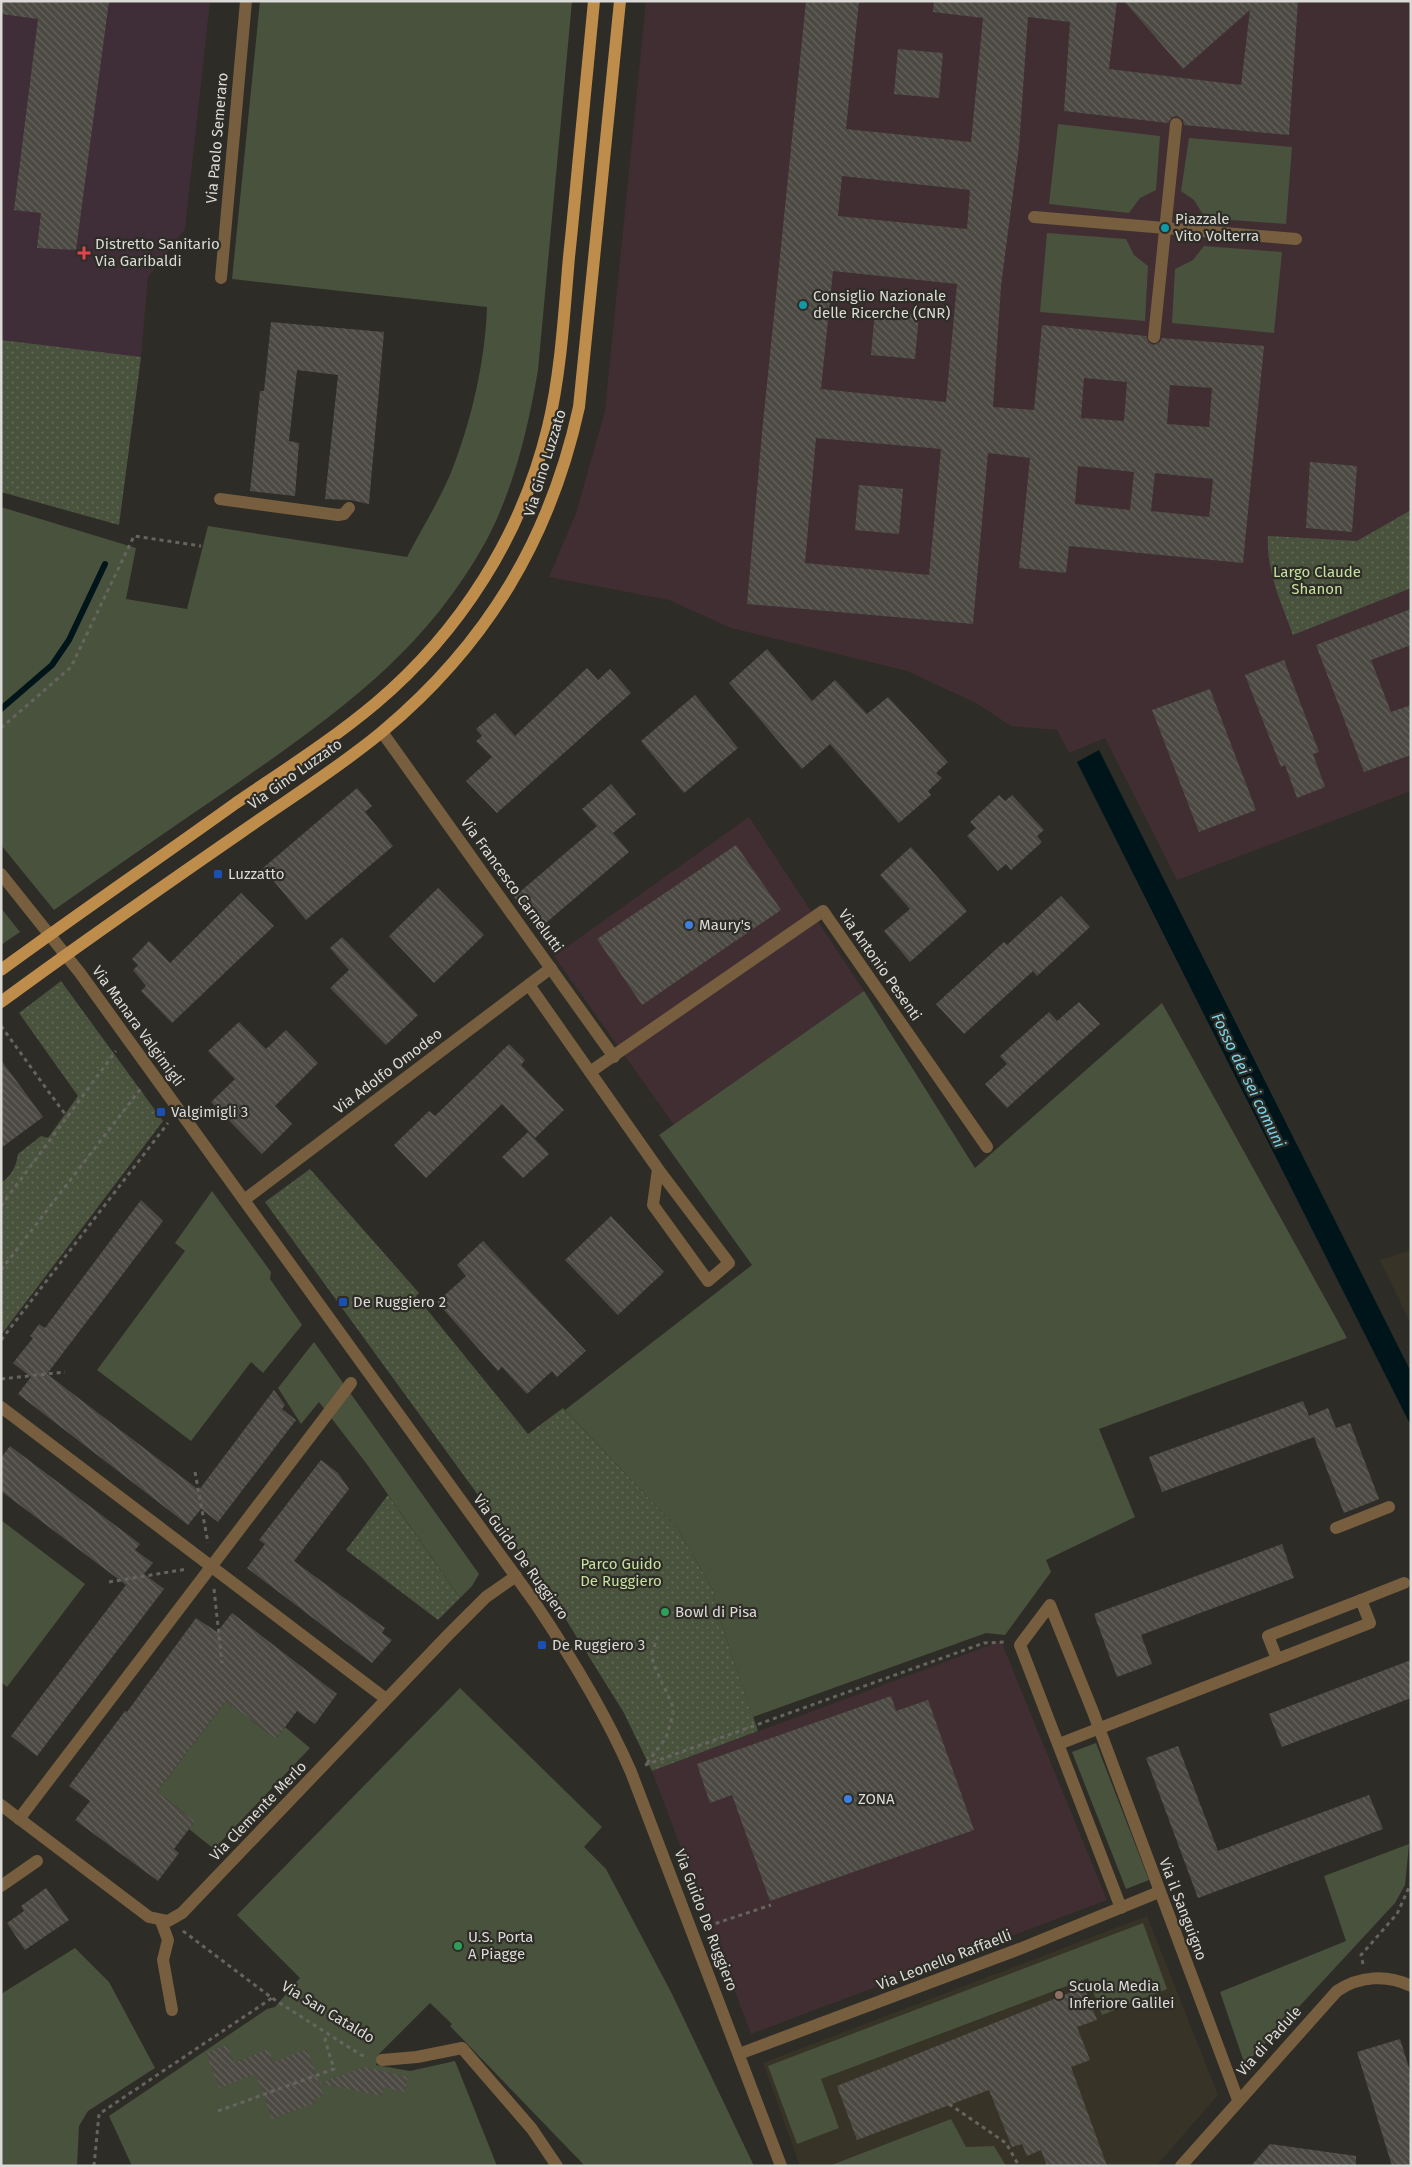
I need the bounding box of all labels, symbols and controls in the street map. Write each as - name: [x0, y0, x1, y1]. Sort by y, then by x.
- street label: Via Paolo Semeraro: [202, 72, 232, 204]
- place label: Piazzale Vito Volterra: [1175, 210, 1259, 245]
- marker: Piazzale Vito Volterra: [1159, 222, 1171, 234]
- place label: Distretto Sanitario Via Garibaldi: [95, 235, 220, 270]
- marker: Distretto Sanitario Via Garibaldi: [77, 246, 91, 260]
- place label: Consiglio Nazionale delle Ricerche (CNR): [813, 287, 950, 322]
- marker: Consiglio Nazionale delle Ricerche (CNR): [797, 299, 809, 311]
- street label: Via Gino Luzzato: [520, 407, 570, 519]
- park label: Largo Claude Shanon: [1273, 563, 1361, 598]
- street label: Via Gino Luzzato: [244, 735, 346, 813]
- street label: Via Francesco Carnelutti: [457, 814, 567, 956]
- place label: Luzzatto: [228, 865, 284, 883]
- marker: Luzzatto: [212, 868, 224, 880]
- street label: Via Antonio Pesenti: [835, 906, 925, 1024]
- place label: Maury's: [699, 916, 751, 934]
- marker: Maury's: [683, 919, 695, 931]
- street label: Via Manara Valgimigli: [88, 962, 188, 1090]
- water label: Fosso dei sei comuni: [1208, 1010, 1290, 1151]
- street label: Via Adolfo Omodeo: [330, 1024, 446, 1118]
- place label: Valgimigli 3: [171, 1103, 248, 1121]
- marker: Valgimigli 3: [155, 1106, 167, 1118]
- place label: De Ruggiero 2: [353, 1293, 446, 1311]
- marker: De Ruggiero 2: [337, 1296, 349, 1308]
- street label: Via Guido De Ruggiero: [469, 1491, 573, 1623]
- park label: Parco Guido De Ruggiero: [580, 1555, 662, 1590]
- place label: Bowl di Pisa: [675, 1603, 757, 1621]
- marker: Bowl di Pisa: [659, 1606, 671, 1618]
- place label: De Ruggiero 3: [552, 1636, 645, 1654]
- marker: De Ruggiero 3: [536, 1639, 548, 1651]
- street label: Via Clemente Merlo: [206, 1758, 310, 1864]
- place label: ZONA: [858, 1790, 895, 1808]
- marker: ZONA: [842, 1793, 854, 1805]
- street label: Via Guido De Ruggiero: [671, 1846, 741, 1994]
- street label: Via il Sanguigno: [1155, 1855, 1211, 1963]
- street label: Via Leonello Raffaelli: [874, 1926, 1014, 1994]
- place label: U.S. Porta A Piagge: [468, 1928, 533, 1963]
- marker: U.S. Porta A Piagge: [452, 1940, 464, 1952]
- street label: Via San Cataldo: [278, 1977, 378, 2047]
- place label: Scuola Media Inferiore Galilei: [1069, 1977, 1174, 2012]
- marker: Scuola Media Inferiore Galilei: [1053, 1989, 1065, 2001]
- street label: Via di Padule: [1233, 2002, 1305, 2080]

